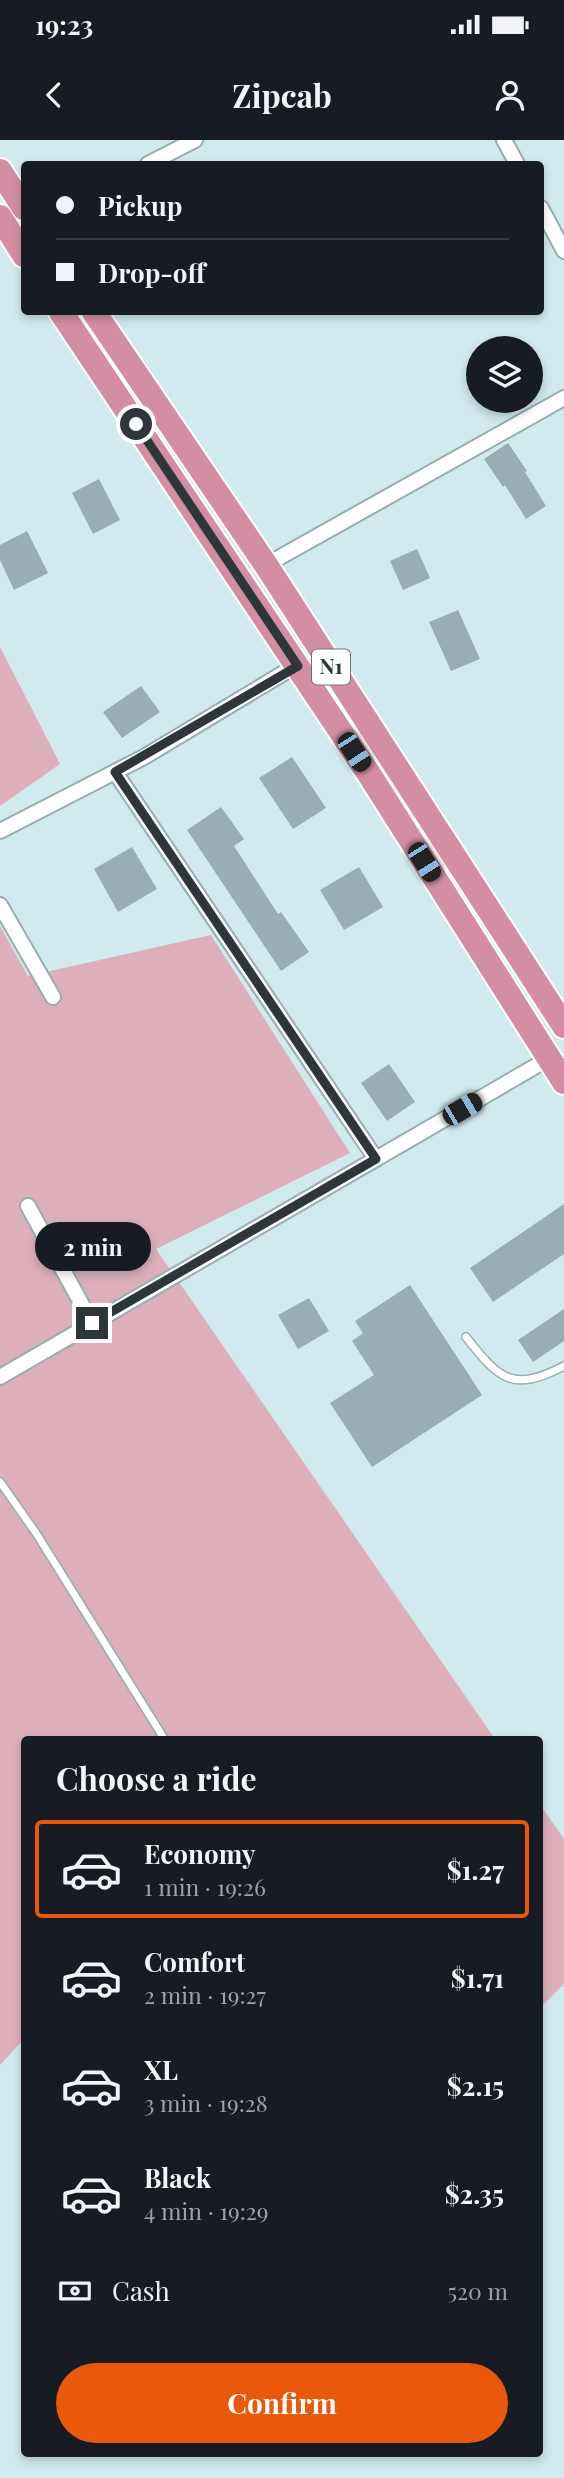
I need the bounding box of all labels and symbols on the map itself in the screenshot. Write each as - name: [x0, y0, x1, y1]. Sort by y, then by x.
- route start: [120, 408, 152, 440]
- road number: N1: [312, 650, 350, 684]
- car: [334, 729, 375, 775]
- car: [404, 839, 445, 885]
- car: [439, 1089, 486, 1129]
- callout: 2 min: [34, 1222, 150, 1270]
- route end: [76, 1307, 108, 1339]

